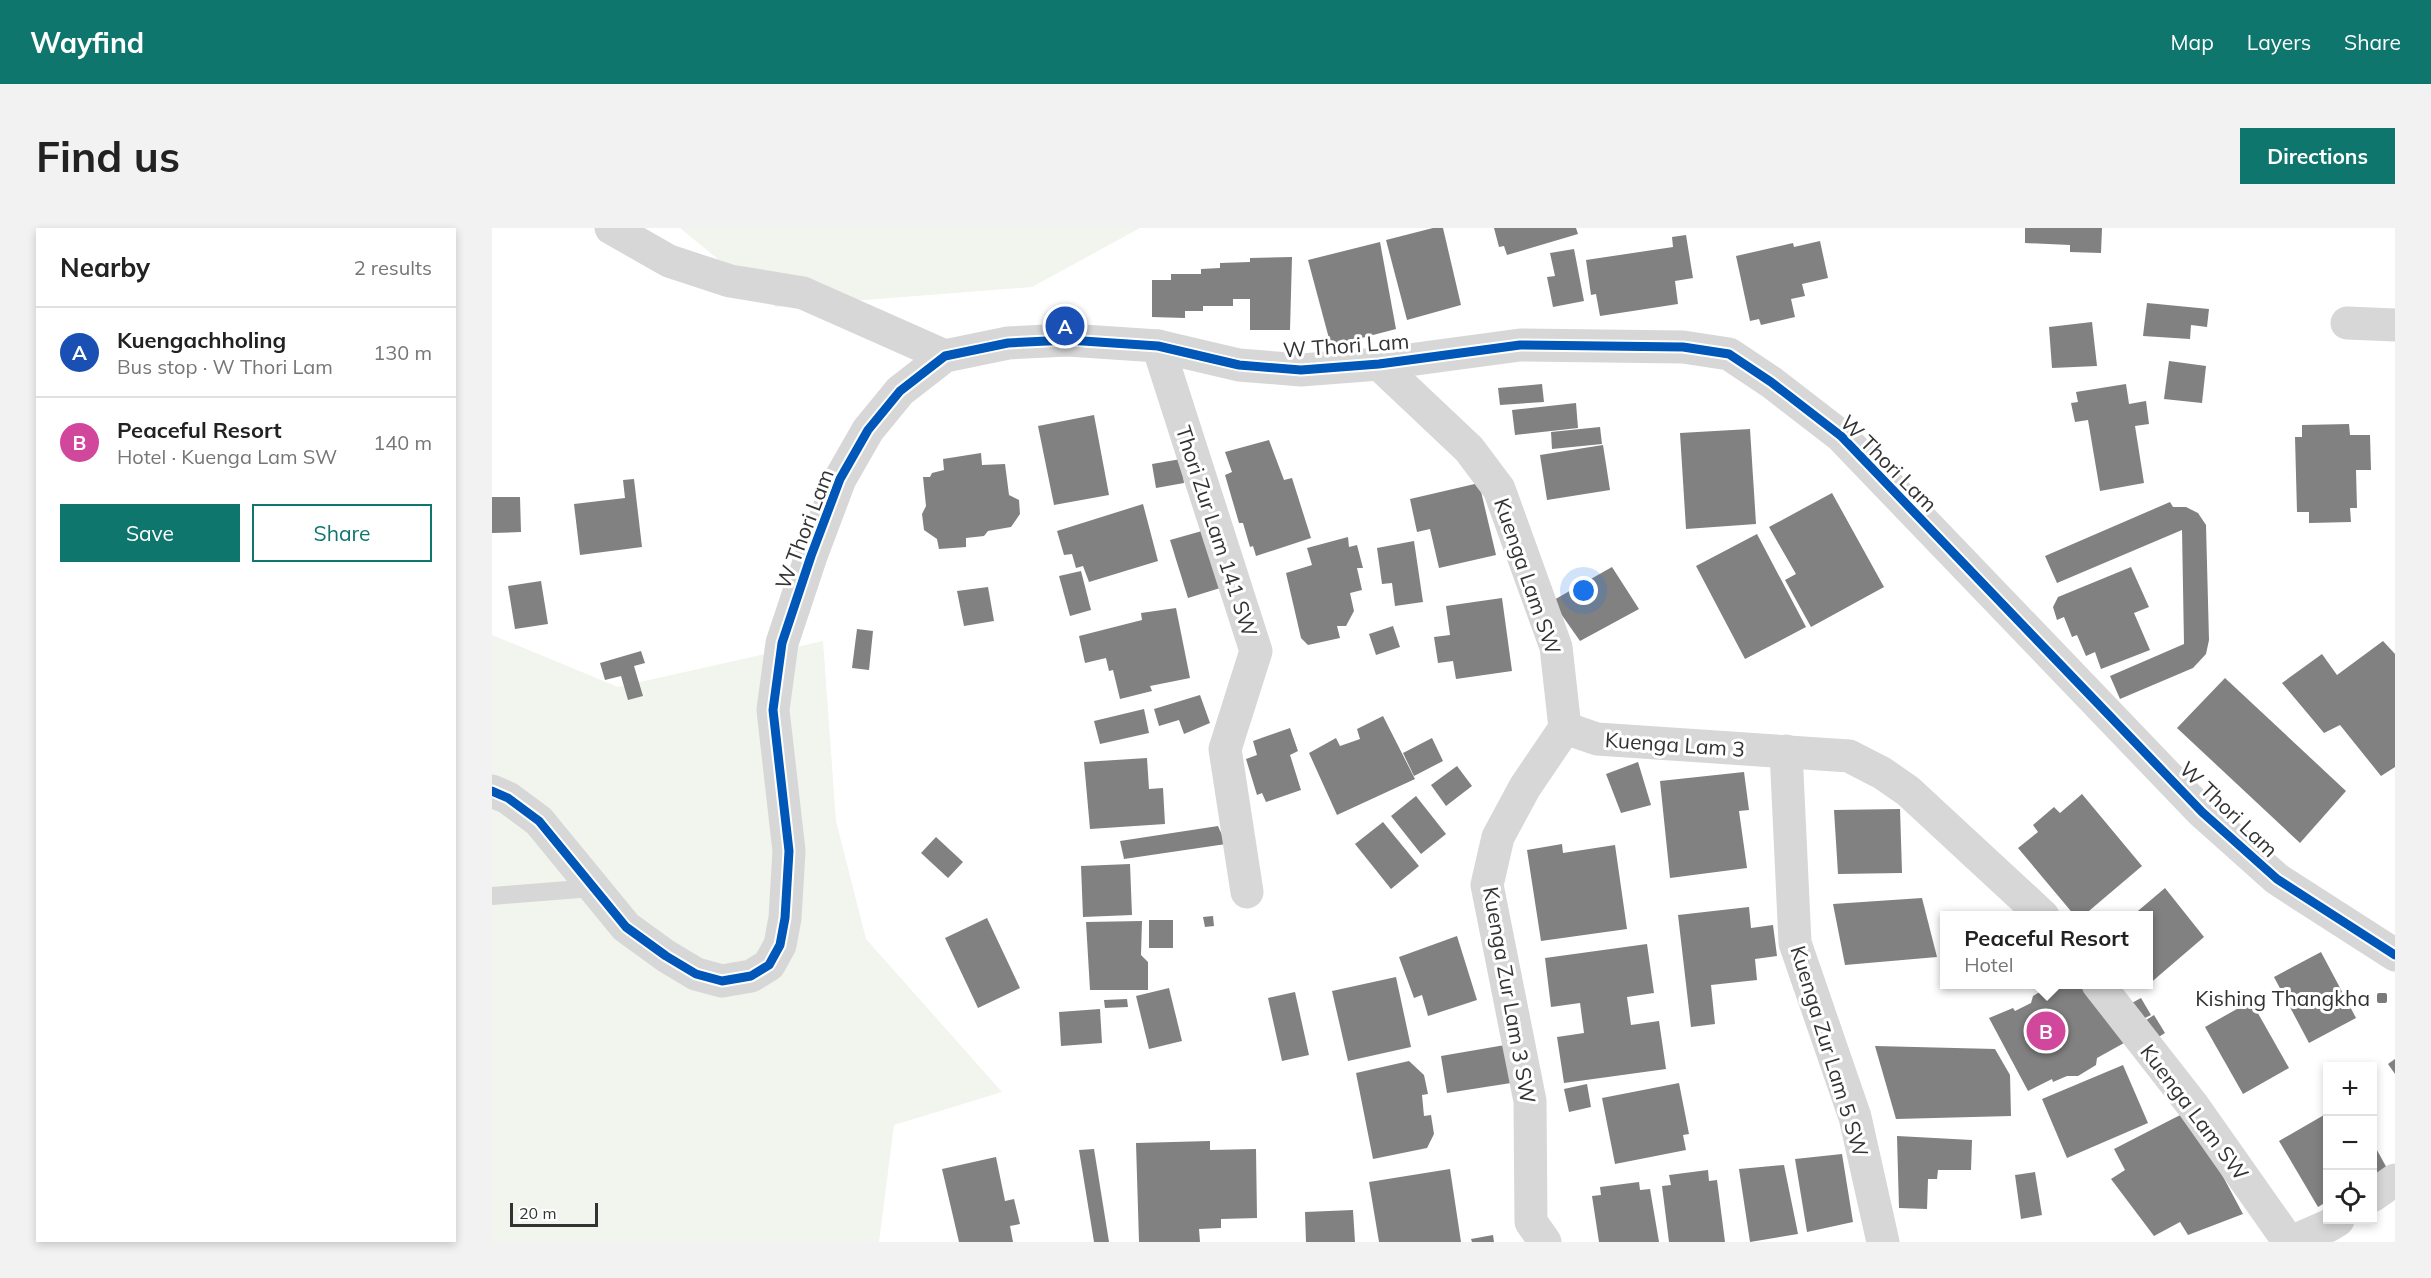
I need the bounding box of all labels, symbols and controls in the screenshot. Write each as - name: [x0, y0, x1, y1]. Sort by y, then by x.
- text: Wayfind: [30, 25, 144, 60]
- text: Map: [2171, 29, 2214, 55]
- text: Layers: [2247, 29, 2311, 55]
- text: Share: [2344, 29, 2401, 55]
- button: Directions: [2240, 128, 2395, 184]
- text: Find us: [36, 130, 180, 183]
- text: Nearby: [60, 251, 150, 284]
- text: 2 results: [354, 255, 432, 280]
- pin: A: [1046, 304, 1084, 348]
- text: Kuengachholing: [117, 326, 286, 354]
- street label: W Thori Lam: [1282, 328, 1410, 362]
- text: A: [72, 340, 87, 365]
- text: 130 m: [373, 340, 432, 365]
- text: Bus stop · W Thori Lam: [117, 354, 333, 379]
- street label: W Thori Lam: [1835, 409, 1943, 517]
- text: Peaceful Resort: [117, 416, 282, 444]
- street label: Thori Zur Lam 141 SW: [1171, 422, 1263, 640]
- text: B: [73, 430, 86, 455]
- text: 140 m: [373, 430, 432, 455]
- text: Hotel · Kuenga Lam SW: [117, 444, 337, 469]
- street label: W Thori Lam: [769, 465, 839, 593]
- street label: Kuenga Lam SW: [1489, 494, 1567, 658]
- button: Save: [60, 504, 240, 562]
- button: Share: [252, 504, 432, 562]
- your location: [1569, 576, 1598, 605]
- street label: Kuenga Lam 3: [1604, 726, 1746, 762]
- street label: W Thori Lam: [2175, 756, 2283, 862]
- street label: Kuenga Zur Lam 3 SW: [1478, 885, 1542, 1105]
- popup: [1940, 911, 2153, 989]
- text: Peaceful Resort: [1964, 924, 2129, 952]
- street label: Kuenga Zur Lam 5 SW: [1785, 942, 1875, 1160]
- text: Hotel: [1964, 952, 2013, 977]
- place label: Kishing Thangkha: [2195, 985, 2370, 1011]
- marker: Kishing Thangkha: [2375, 991, 2389, 1005]
- pin: B: [2026, 1008, 2066, 1054]
- street label: Kuenga Lam SW: [2135, 1039, 2255, 1185]
- map controls: [2323, 1062, 2377, 1224]
- button: +: [2323, 1062, 2377, 1116]
- button: −: [2323, 1116, 2377, 1170]
- button: locate: [2323, 1170, 2377, 1224]
- scale bar: [510, 1200, 598, 1228]
- text: 20 m: [519, 1203, 556, 1223]

